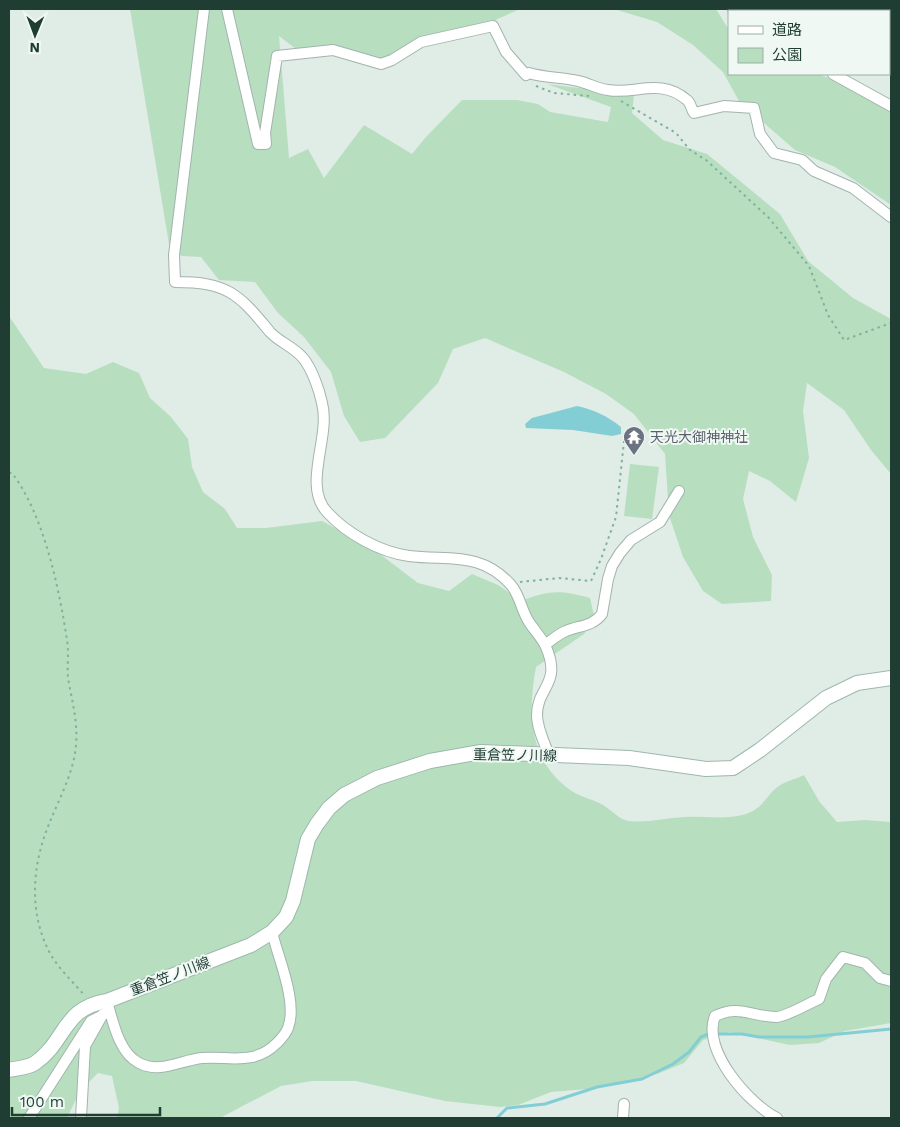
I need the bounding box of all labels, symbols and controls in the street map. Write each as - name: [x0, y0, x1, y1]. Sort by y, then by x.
- north arrow: [10, 10, 60, 60]
- legend: [728, 10, 890, 75]
- text: 道路: [772, 21, 802, 39]
- text: N: [29, 40, 40, 56]
- text: 公園: [772, 46, 802, 64]
- temple icon: 天光大御神神社: [622, 425, 646, 456]
- place label: 天光大御神神社: [650, 429, 748, 445]
- street label: 重倉笠ノ川線: [473, 746, 557, 764]
- street label: 重倉笠ノ川線: [128, 953, 212, 999]
- scale bar: [12, 1084, 160, 1116]
- text: 100 m: [20, 1093, 64, 1111]

